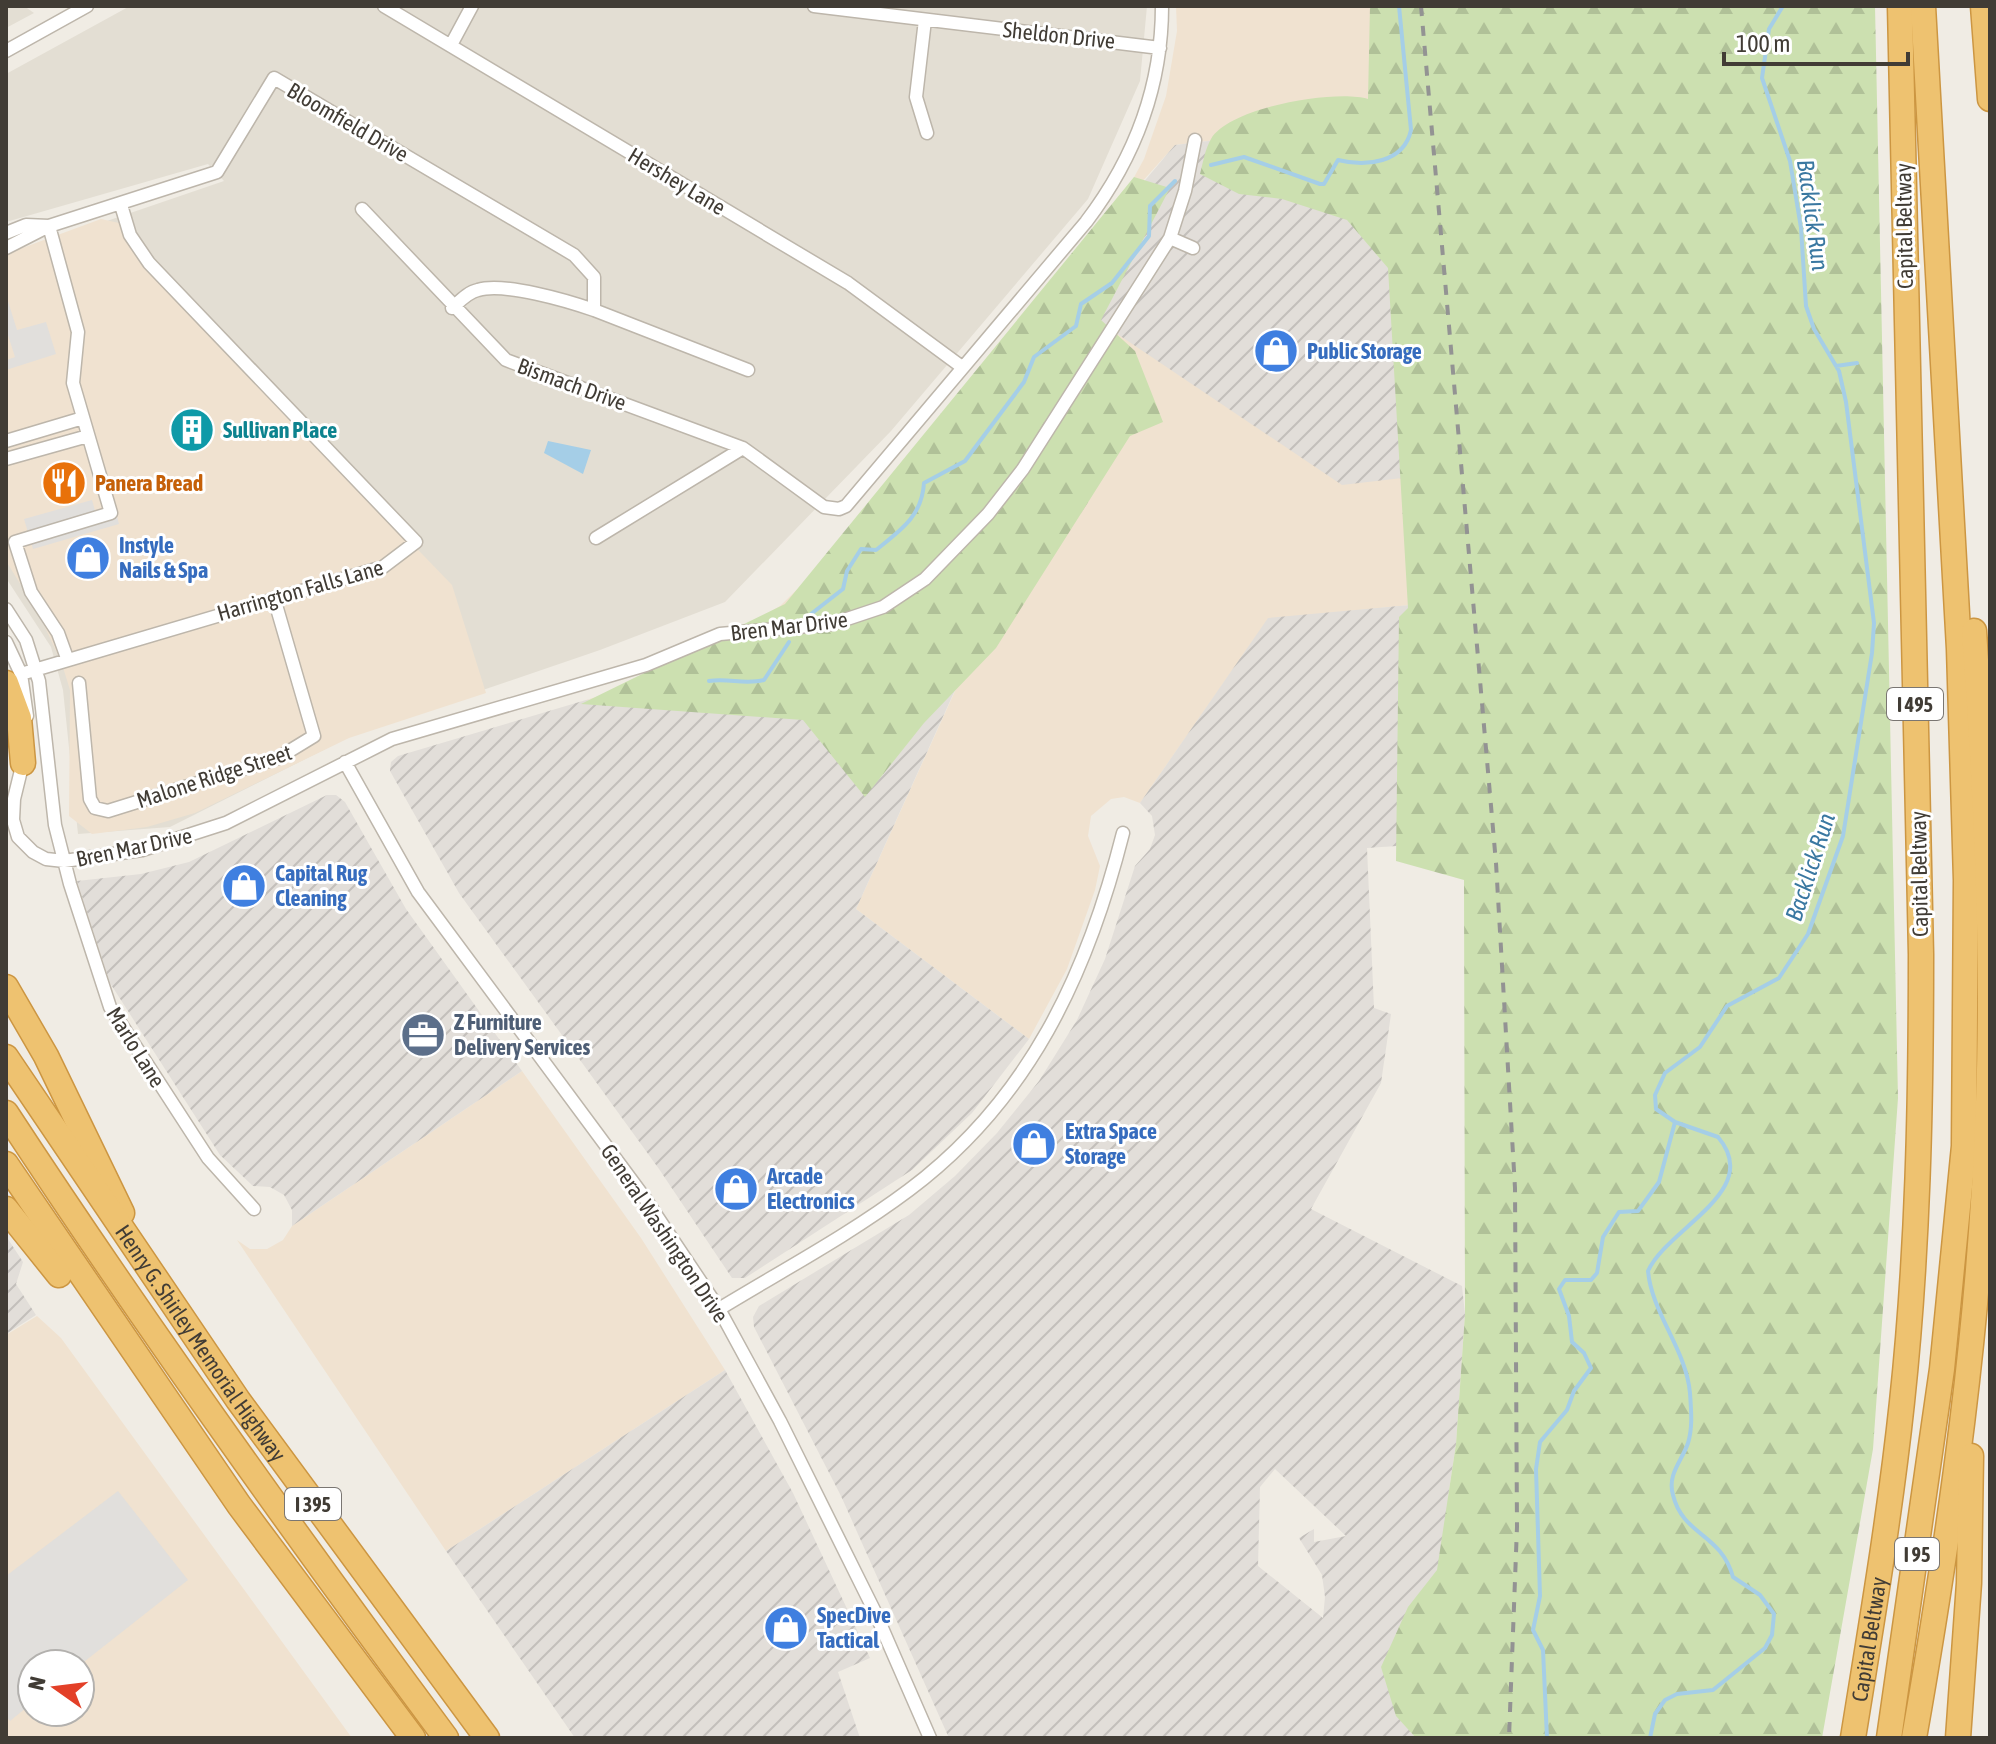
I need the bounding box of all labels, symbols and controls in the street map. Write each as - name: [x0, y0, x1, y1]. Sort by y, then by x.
- street label: Sheldon Drive: [1002, 16, 1116, 54]
- scale bar: [1724, 16, 1908, 66]
- text: 100 m: [1736, 30, 1790, 57]
- street label: Bloomfield Drive: [283, 77, 413, 167]
- street label: Hershey Lane: [624, 142, 730, 220]
- water label: Backlick Run: [1792, 158, 1834, 273]
- street label: Capital Beltway: [1890, 163, 1918, 289]
- shop icon: Public Storage: [1252, 327, 1300, 375]
- place label: Public Storage: [1307, 338, 1422, 364]
- street label: Bismach Drive: [514, 352, 630, 416]
- building icon: Sullivan Place: [168, 406, 216, 454]
- place label: Sullivan Place: [223, 417, 337, 443]
- restaurant icon: Panera Bread: [40, 459, 88, 507]
- place label: Panera Bread: [95, 470, 203, 496]
- place label: Instyle Nails & Spa: [119, 532, 208, 583]
- shop icon: Instyle Nails & Spa: [64, 534, 112, 582]
- street label: Harrington Falls Lane: [214, 554, 386, 626]
- street label: Bren Mar Drive: [729, 606, 849, 646]
- road number: I 495: [1887, 688, 1943, 720]
- street label: Malone Ridge Street: [133, 739, 295, 813]
- water label: Backlick Run: [1780, 809, 1840, 924]
- street label: Capital Beltway: [1905, 811, 1933, 937]
- street label: Bren Mar Drive: [74, 822, 194, 872]
- place label: Capital Rug Cleaning: [275, 860, 368, 911]
- shop icon: Capital Rug Cleaning: [220, 862, 268, 910]
- street label: Marlo Lane: [101, 1002, 171, 1092]
- place label: Z Furniture Delivery Services: [454, 1009, 591, 1060]
- office icon: Z Furniture Delivery Services: [399, 1011, 447, 1059]
- place label: Extra Space Storage: [1065, 1118, 1157, 1169]
- shop icon: Extra Space Storage: [1010, 1120, 1058, 1168]
- street label: General Washington Drive: [596, 1139, 734, 1327]
- place label: Arcade Electronics: [766, 1163, 855, 1214]
- shop icon: Arcade Electronics: [712, 1165, 760, 1213]
- street label: Henry G. Shirley Memorial Highway: [110, 1220, 292, 1466]
- road number: I 395: [285, 1488, 341, 1520]
- road number: I 95: [1895, 1538, 1939, 1570]
- street label: Capital Beltway: [1846, 1575, 1892, 1703]
- place label: SpecDive Tactical: [817, 1602, 891, 1653]
- shop icon: SpecDive Tactical: [762, 1604, 810, 1652]
- north arrow: [16, 1648, 96, 1728]
- text: N: [22, 1674, 51, 1693]

